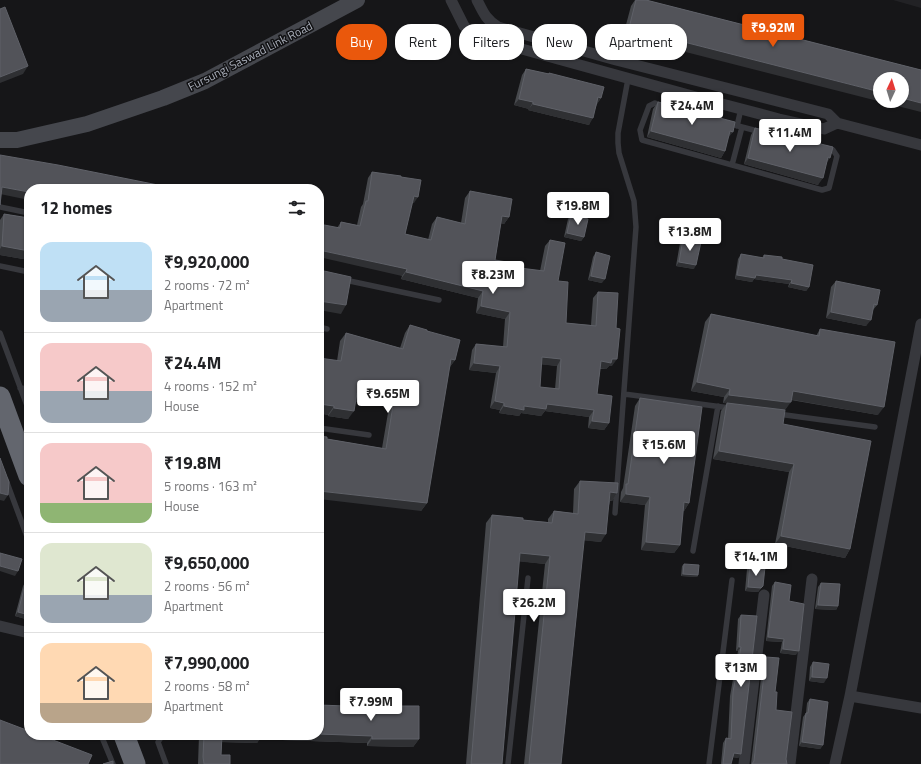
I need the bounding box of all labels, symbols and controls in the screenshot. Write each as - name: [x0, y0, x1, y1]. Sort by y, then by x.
- pin: ₹9.92M: [740, 14, 806, 48]
- street label: Fursungi Saswad Link Road: [184, 16, 316, 96]
- text: ₹9.92M: [751, 17, 795, 37]
- chip: Buy: [336, 24, 387, 60]
- chip: Rent: [395, 24, 451, 60]
- chip: Filters: [459, 24, 524, 60]
- chip: New: [532, 24, 587, 60]
- chip: Apartment: [595, 24, 687, 60]
- north arrow: [873, 72, 909, 108]
- map controls: [873, 72, 909, 108]
- pin: ₹24.4M: [659, 92, 725, 126]
- text: ₹24.4M: [670, 95, 714, 115]
- pin: ₹11.4M: [757, 119, 823, 153]
- text: ₹11.4M: [768, 122, 812, 142]
- pin: ₹19.8M: [545, 192, 611, 226]
- text: 12 homes: [40, 195, 112, 221]
- text: ₹19.8M: [556, 195, 600, 215]
- icon: filters: [286, 197, 308, 219]
- pin: ₹13.8M: [657, 218, 723, 252]
- text: ₹13.8M: [668, 221, 712, 241]
- text: ₹9,920,000: [164, 249, 249, 275]
- icon: home: [72, 258, 120, 306]
- pin: ₹8.23M: [460, 261, 526, 295]
- text: ₹8.23M: [471, 264, 515, 284]
- text: 2 rooms · 72 m²: [164, 275, 250, 295]
- text: Apartment: [164, 295, 223, 315]
- text: ₹24.4M: [164, 350, 221, 376]
- icon: home: [72, 359, 120, 407]
- text: 4 rooms · 152 m²: [164, 376, 257, 396]
- pin: ₹9.65M: [355, 380, 421, 414]
- text: ₹9.65M: [366, 383, 410, 403]
- text: House: [164, 396, 199, 416]
- pin: ₹15.6M: [631, 431, 697, 465]
- text: ₹15.6M: [642, 434, 686, 454]
- text: ₹19.8M: [164, 450, 221, 476]
- icon: home: [72, 459, 120, 507]
- text: 5 rooms · 163 m²: [164, 476, 257, 496]
- text: House: [164, 496, 199, 516]
- pin: ₹14.1M: [723, 543, 789, 577]
- text: ₹14.1M: [734, 546, 778, 566]
- text: ₹9,650,000: [164, 550, 249, 576]
- icon: home: [72, 559, 120, 607]
- text: 2 rooms · 56 m²: [164, 576, 250, 596]
- pin: ₹26.2M: [501, 589, 567, 623]
- text: ₹26.2M: [512, 592, 556, 612]
- text: Apartment: [164, 596, 223, 616]
- text: ₹7,990,000: [164, 650, 249, 676]
- pin: ₹13M: [717, 654, 765, 688]
- text: ₹13M: [724, 657, 758, 677]
- icon: home: [72, 659, 120, 707]
- text: 2 rooms · 58 m²: [164, 676, 250, 696]
- pin: ₹7.99M: [338, 688, 404, 722]
- text: ₹7.99M: [349, 691, 393, 711]
- text: Apartment: [164, 696, 223, 716]

